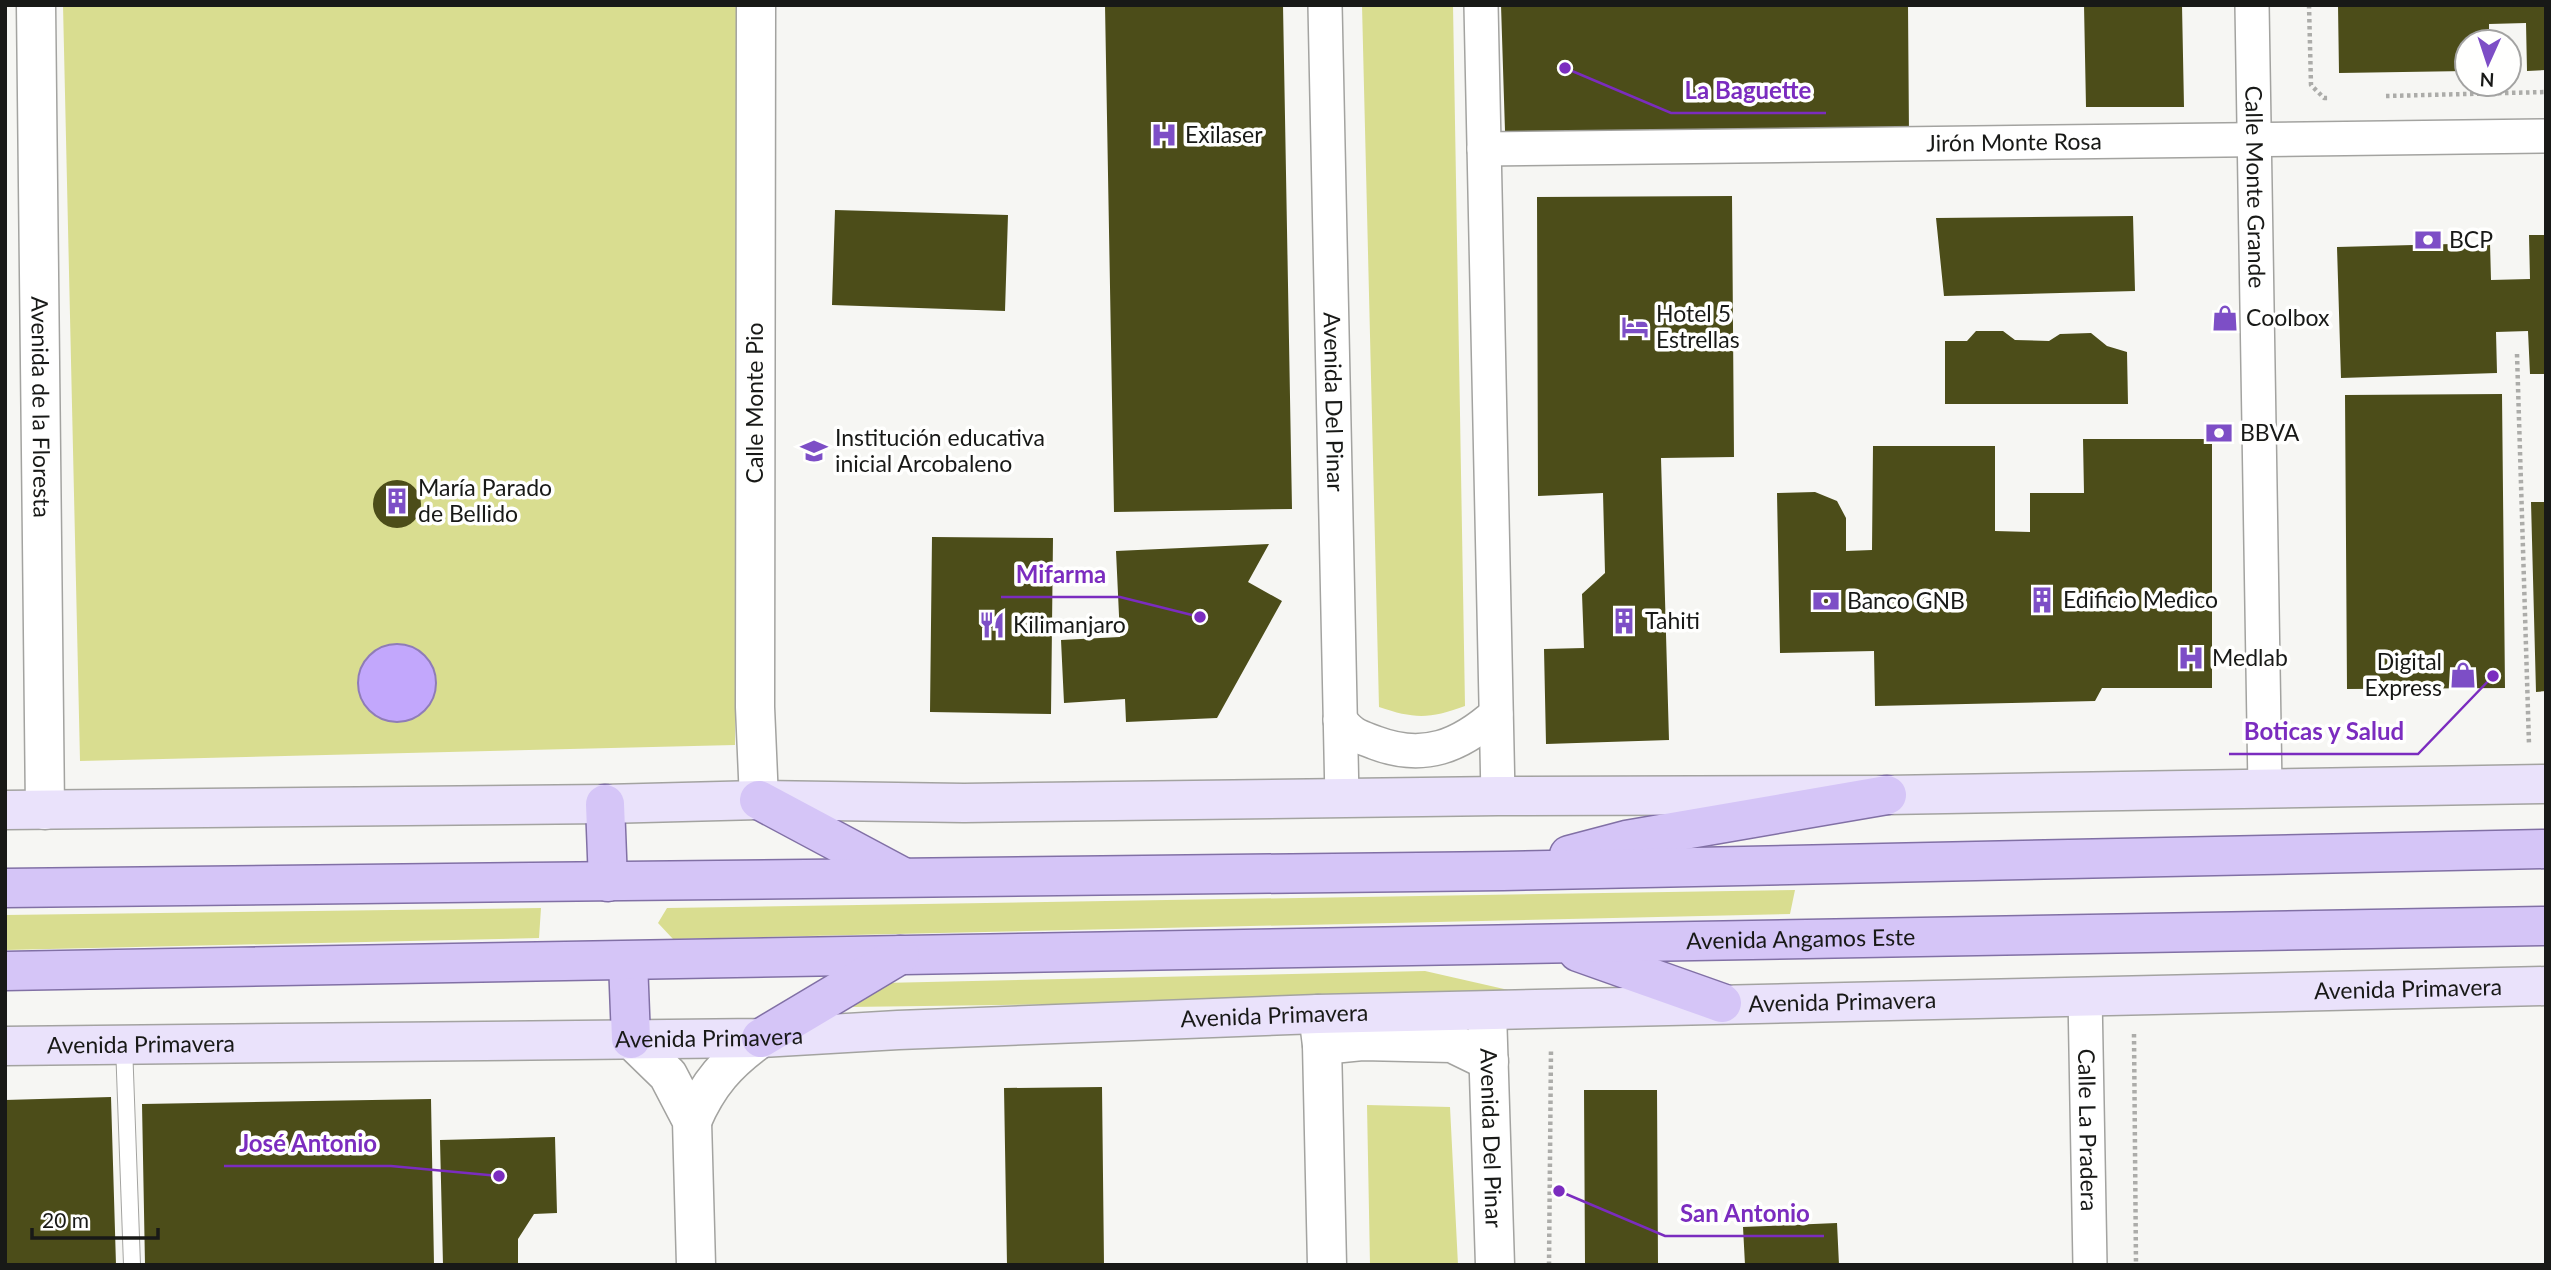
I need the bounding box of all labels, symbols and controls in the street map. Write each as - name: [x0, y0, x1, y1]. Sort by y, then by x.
- north arrow: [2453, 28, 2523, 98]
- callout: La Baguette: [1671, 68, 1826, 113]
- text: N: [2479, 69, 2495, 92]
- text: La Baguette: [1685, 75, 1812, 104]
- street label: Calle Monte Grande: [2240, 85, 2272, 289]
- hospital icon: Exilaser: [1149, 120, 1179, 150]
- place label: Exilaser: [1185, 120, 1263, 148]
- street label: Jirón Monte Rosa: [1926, 126, 2102, 157]
- bank icon: BCP: [2413, 225, 2443, 255]
- place label: BCP: [2449, 225, 2493, 253]
- street label: Avenida de la Floresta: [26, 296, 57, 518]
- place label: Hotel 5 Estrellas: [1656, 299, 1740, 353]
- shop icon: Coolbox: [2210, 303, 2240, 333]
- place label: Coolbox: [2246, 303, 2330, 331]
- street label: Avenida Del Pinar: [1319, 312, 1350, 493]
- hotel icon: Hotel 5 Estrellas: [1620, 312, 1650, 342]
- street label: Calle Monte Pio: [740, 323, 768, 483]
- bank icon: BBVA: [2204, 418, 2234, 448]
- place label: BBVA: [2240, 418, 2300, 446]
- place label: Institución educativa inicial Arcobaleno: [835, 423, 1045, 477]
- school or university icon: Institución educativa inicial Arcobaleno: [799, 436, 829, 466]
- place label: María Parado de Bellido: [418, 473, 552, 527]
- building icon: María Parado de Bellido: [382, 486, 412, 516]
- callout: Mifarma: [1001, 552, 1120, 597]
- text: Mifarma: [1016, 559, 1106, 588]
- building icon: Edificio Medico: [2027, 585, 2057, 615]
- place label: Edificio Medico: [2063, 585, 2218, 613]
- bank icon: Banco GNB: [1811, 586, 1841, 616]
- place label: Banco GNB: [1847, 586, 1965, 614]
- building icon: Tahiti: [1609, 606, 1639, 636]
- place label: Tahiti: [1645, 606, 1700, 634]
- restaurant icon: Kilimanjaro: [977, 610, 1007, 640]
- place label: Kilimanjaro: [1013, 610, 1126, 638]
- hospital icon: Medlab: [2176, 643, 2206, 673]
- place label: Medlab: [2212, 643, 2288, 671]
- place label: Digital Express: [2364, 647, 2442, 701]
- shop icon: Digital Express: [2448, 660, 2478, 690]
- callout: Boticas y Salud: [2229, 709, 2418, 754]
- text: Boticas y Salud: [2244, 716, 2404, 745]
- street label: Avenida Angamos Este: [1686, 922, 1916, 954]
- street label: Avenida Primavera: [2314, 972, 2502, 1004]
- street label: Avenida Primavera: [1748, 985, 1937, 1017]
- street label: Avenida Primavera: [1180, 998, 1369, 1032]
- street label: Avenida Primavera: [615, 1021, 804, 1053]
- street label: Avenida Primavera: [47, 1029, 235, 1059]
- street label: Avenida Del Pinar: [1475, 1048, 1509, 1229]
- street label: Calle La Pradera: [2073, 1048, 2104, 1212]
- callout: José Antonio: [224, 1121, 391, 1166]
- text: José Antonio: [239, 1128, 377, 1157]
- callout: San Antonio: [1665, 1191, 1824, 1236]
- scale bar: [32, 1196, 158, 1240]
- text: San Antonio: [1680, 1198, 1810, 1227]
- text: 20 m: [42, 1207, 89, 1232]

